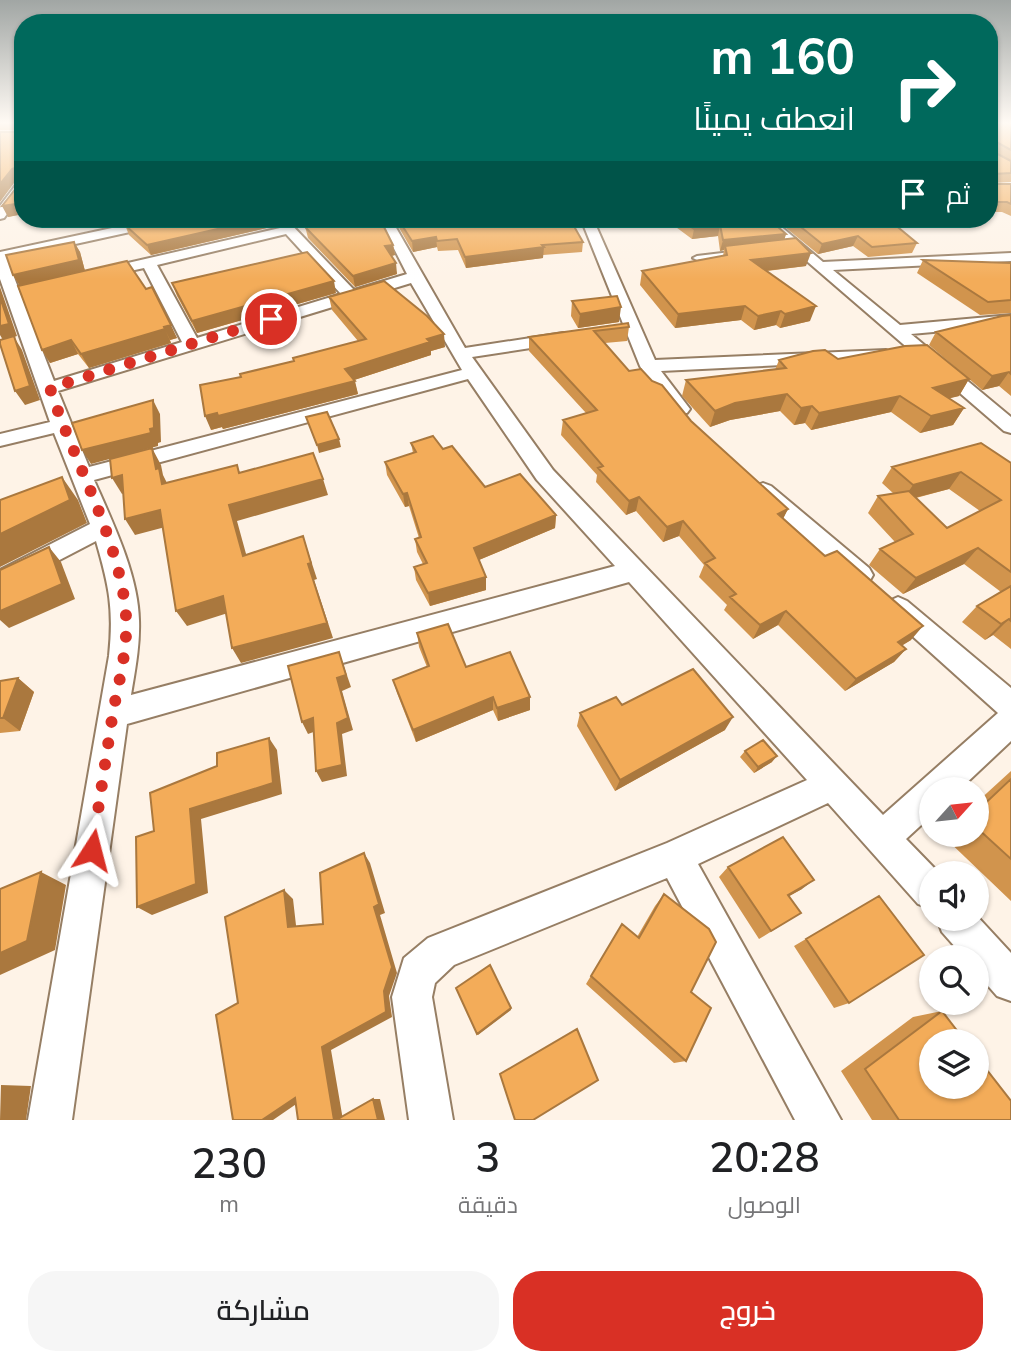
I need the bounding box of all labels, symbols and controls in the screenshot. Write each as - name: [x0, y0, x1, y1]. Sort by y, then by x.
- text: 160 m: [711, 24, 855, 91]
- icon: right: [879, 42, 970, 133]
- text: انعطف يمينًا: [693, 98, 855, 141]
- icon: arrive: [894, 175, 932, 213]
- text: ثم: [946, 178, 970, 213]
- pin: [241, 289, 301, 349]
- icon: arrive: [252, 300, 290, 338]
- north arrow: [919, 777, 989, 847]
- map controls: [919, 777, 989, 1099]
- position arrow: [55, 813, 129, 887]
- button: sound: [919, 861, 989, 931]
- button: search: [919, 945, 989, 1015]
- button: layers: [919, 1029, 989, 1099]
- text: 3: [475, 1130, 501, 1187]
- text: 20:28: [709, 1130, 820, 1187]
- text: 230: [191, 1136, 267, 1193]
- text: m: [219, 1189, 239, 1220]
- text: دقيقة: [458, 1190, 518, 1221]
- text: الوصول: [728, 1190, 801, 1221]
- button: مشاركة: [28, 1271, 499, 1351]
- button: خروج: [513, 1271, 983, 1351]

